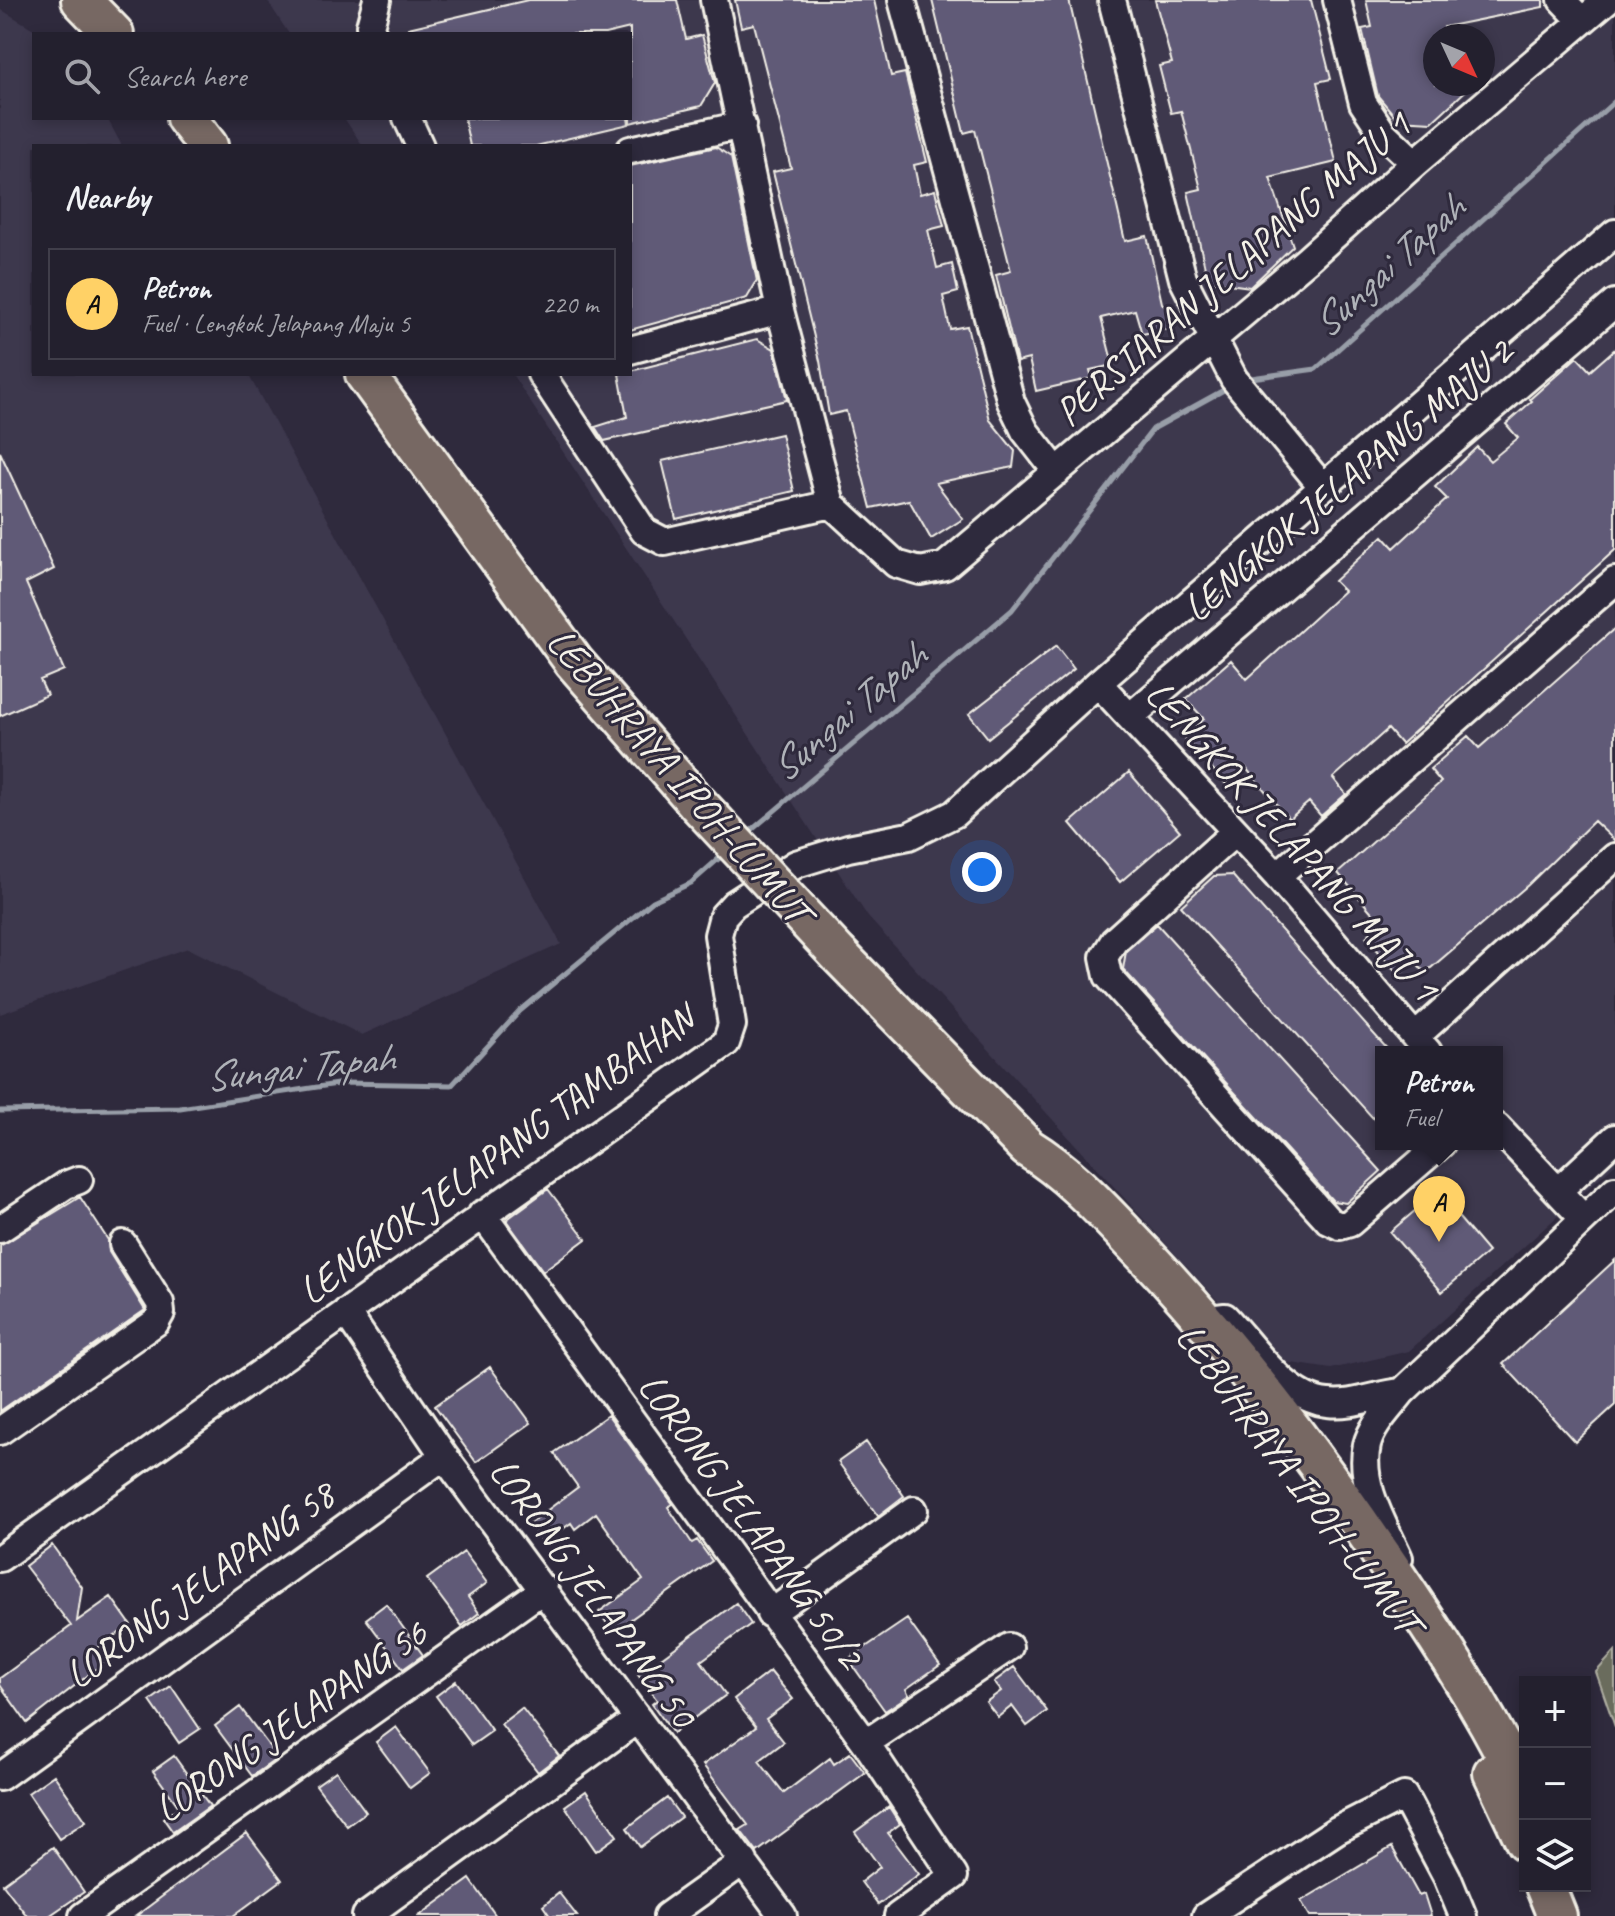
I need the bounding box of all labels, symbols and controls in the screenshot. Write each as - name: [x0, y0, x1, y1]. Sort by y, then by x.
- north arrow: [1423, 24, 1495, 96]
- search box: [32, 32, 632, 120]
- icon: search: [60, 54, 104, 98]
- text: Search here: [124, 57, 246, 95]
- street label: PERSIARAN JELAPANG MAJU 1: [1044, 99, 1423, 437]
- text: Nearby: [64, 175, 150, 218]
- water label: Sungai Tapah: [1300, 181, 1479, 349]
- text: Petron: [142, 269, 211, 307]
- text: A: [85, 288, 99, 321]
- text: 220 m: [542, 288, 598, 321]
- text: Fuel · Lengkok Jelapang Maju 5: [142, 307, 410, 340]
- street label: LENGKOK JELAPANG MAJU 2: [1173, 325, 1525, 632]
- street label: LEBUHRAYA IPOH-LUMUT: [536, 617, 827, 941]
- water label: Sungai Tapah: [758, 629, 940, 793]
- street label: LENGKOK JELAPANG MAJU 1: [1135, 670, 1451, 1013]
- your location: [962, 852, 1002, 892]
- street label: LENGKOK JELAPANG TAMBAHAN: [288, 991, 709, 1316]
- water label: Sungai Tapah: [202, 1031, 400, 1104]
- popup: [1375, 1046, 1503, 1150]
- text: Petron: [1405, 1063, 1473, 1101]
- text: Fuel: [1405, 1101, 1439, 1134]
- pin: A: [1413, 1176, 1465, 1242]
- street label: LEBUHRAYA IPOH-LUMUT: [1165, 1313, 1437, 1652]
- street label: LORONG JELAPANG 50/2: [627, 1363, 877, 1680]
- street label: LORONG JELAPANG 50: [478, 1448, 710, 1740]
- street label: LORONG JELAPANG 58: [55, 1468, 348, 1700]
- street label: LORONG JELAPANG 56: [145, 1608, 437, 1834]
- map controls: [1519, 1676, 1591, 1892]
- button: +: [1519, 1676, 1591, 1748]
- button: −: [1519, 1748, 1591, 1820]
- button: layers: [1519, 1820, 1591, 1892]

